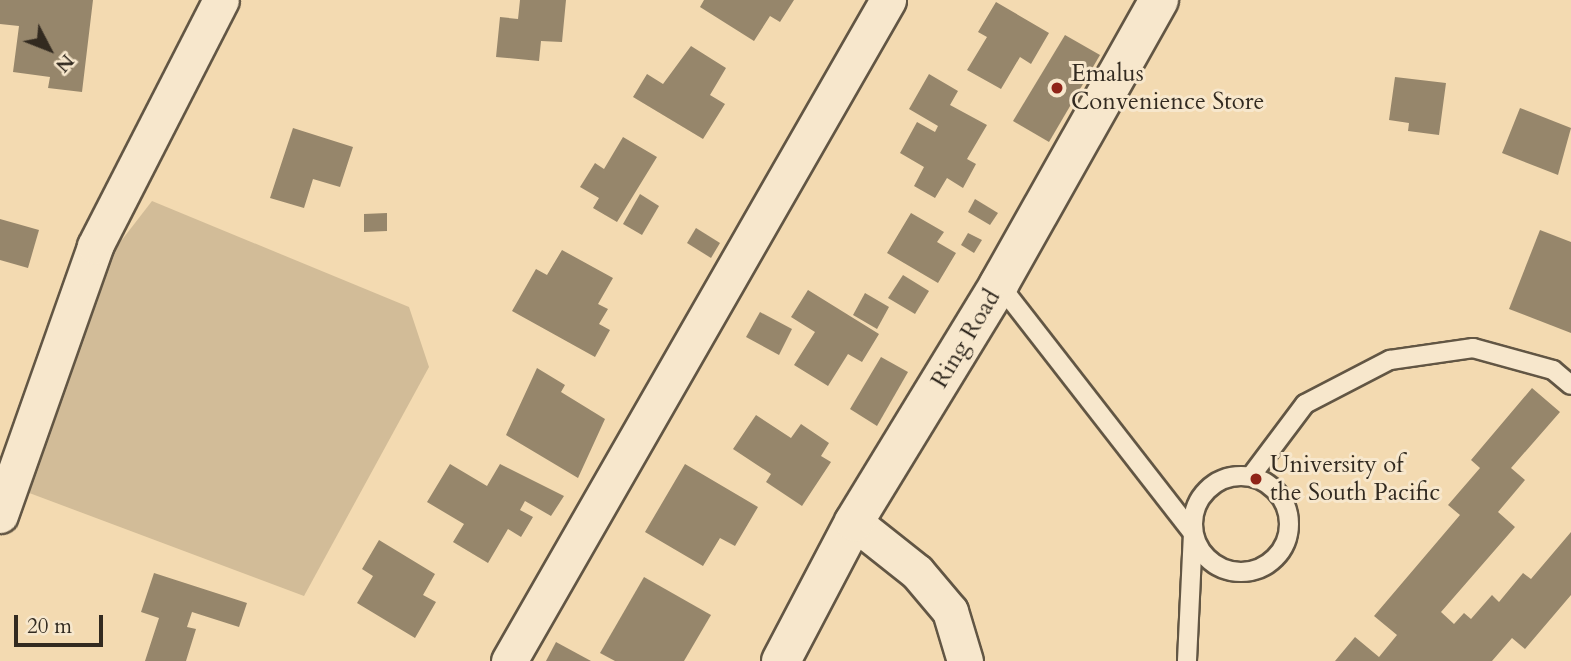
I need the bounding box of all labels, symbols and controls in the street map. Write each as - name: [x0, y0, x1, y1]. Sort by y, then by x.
- north arrow: [14, 14, 84, 84]
- text: N: [49, 48, 80, 78]
- place label: Emalus Convenience Store: [1071, 60, 1264, 116]
- marker: Emalus Convenience Store: [1049, 80, 1065, 96]
- street label: Ring Road: [925, 285, 1007, 393]
- place label: University of the South Pacific: [1270, 451, 1440, 507]
- marker: University of the South Pacific: [1248, 471, 1264, 487]
- scale bar: [18, 602, 107, 646]
- text: 20 m: [27, 612, 72, 641]

